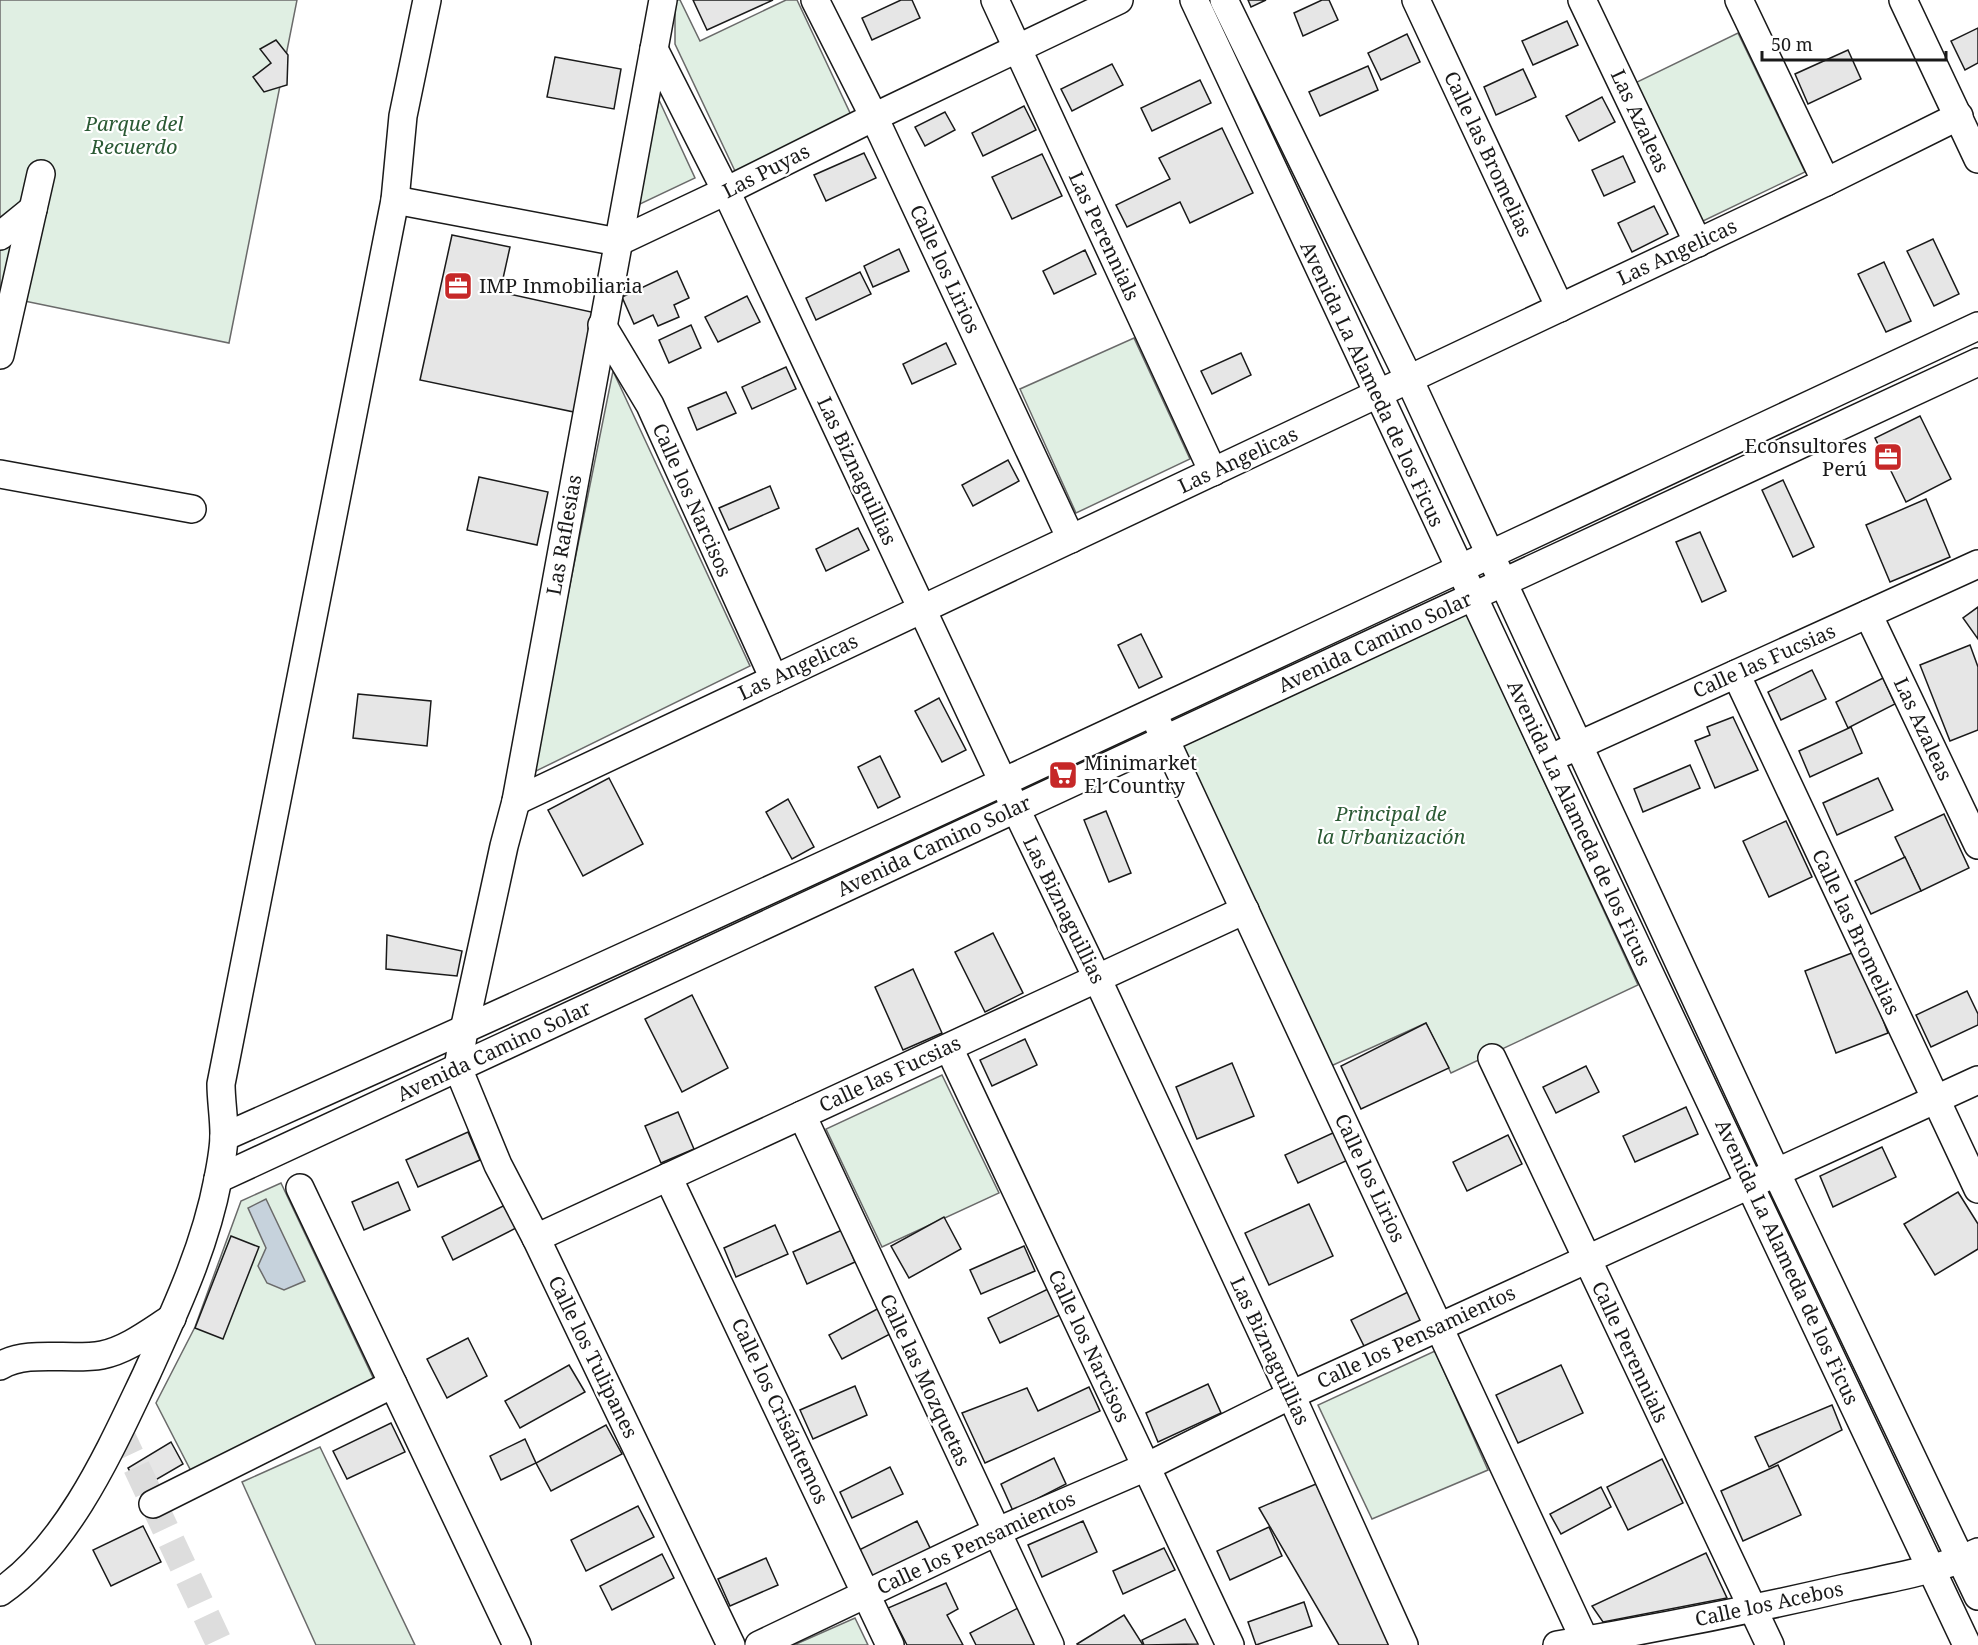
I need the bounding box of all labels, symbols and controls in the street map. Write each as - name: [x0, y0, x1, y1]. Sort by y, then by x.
- scale bar: [1762, 24, 1946, 62]
- text: 50 m: [1771, 32, 1813, 56]
- street label: Las Azaleas: [1605, 65, 1676, 177]
- street label: Calle las Bromelias: [1438, 66, 1539, 241]
- park label: Parque del Recuerdo: [84, 110, 183, 160]
- street label: Las Puyas: [718, 137, 814, 204]
- street label: Las Perennials: [1063, 167, 1146, 305]
- street label: Calle los Lirios: [904, 200, 987, 338]
- street label: Las Angelicas: [1613, 212, 1741, 291]
- street label: Avenida La Alameda de los Ficus: [1294, 237, 1451, 531]
- office icon: IMP Inmobiliaria: [442, 270, 474, 302]
- place label: IMP Inmobiliaria: [479, 272, 643, 299]
- street label: Las Biznaguillias: [811, 392, 904, 549]
- street label: Calle los Narcisos: [646, 419, 738, 581]
- street label: Las Angelicas: [1174, 420, 1302, 499]
- place label: Econsultores Perú: [1745, 432, 1867, 482]
- office icon: Econsultores Perú: [1872, 441, 1904, 473]
- street label: Las Raflesias: [540, 473, 587, 597]
- street label: Avenida Camino Solar: [1273, 584, 1477, 698]
- street label: Calle las Fucsias: [1688, 617, 1839, 704]
- street label: Las Angelicas: [734, 627, 862, 706]
- street label: Las Azaleas: [1888, 673, 1959, 785]
- street label: Avenida La Alameda de los Ficus: [1501, 676, 1658, 970]
- place label: Minimarket El Country: [1084, 749, 1197, 799]
- supermarket icon: Minimarket El Country: [1047, 759, 1079, 791]
- street label: Avenida Camino Solar: [832, 788, 1036, 902]
- park label: Principal de la Urbanización: [1317, 800, 1465, 850]
- street label: Las Biznaguillias: [1017, 832, 1112, 988]
- street label: Calle las Bromelias: [1806, 844, 1907, 1019]
- street label: Avenida Camino Solar: [392, 993, 596, 1107]
- street label: Calle las Fucsias: [814, 1029, 965, 1118]
- street label: Calle los Lirios: [1329, 1109, 1412, 1247]
- street label: Avenida La Alameda de los Ficus: [1709, 1115, 1866, 1409]
- street label: Calle los Narcisos: [1042, 1265, 1137, 1427]
- street label: Calle los Tulipanes: [542, 1271, 644, 1442]
- street label: Las Biznaguillias: [1224, 1272, 1317, 1429]
- street label: Calle Perennials: [1586, 1277, 1675, 1427]
- street label: Calle los Pensamientos: [1312, 1279, 1519, 1394]
- street label: Calle las Mozquetas: [874, 1289, 977, 1470]
- street label: Calle los Crisántemos: [725, 1313, 835, 1508]
- street label: Calle los Pensamientos: [872, 1485, 1079, 1600]
- street label: Calle los Acebos: [1692, 1575, 1845, 1632]

